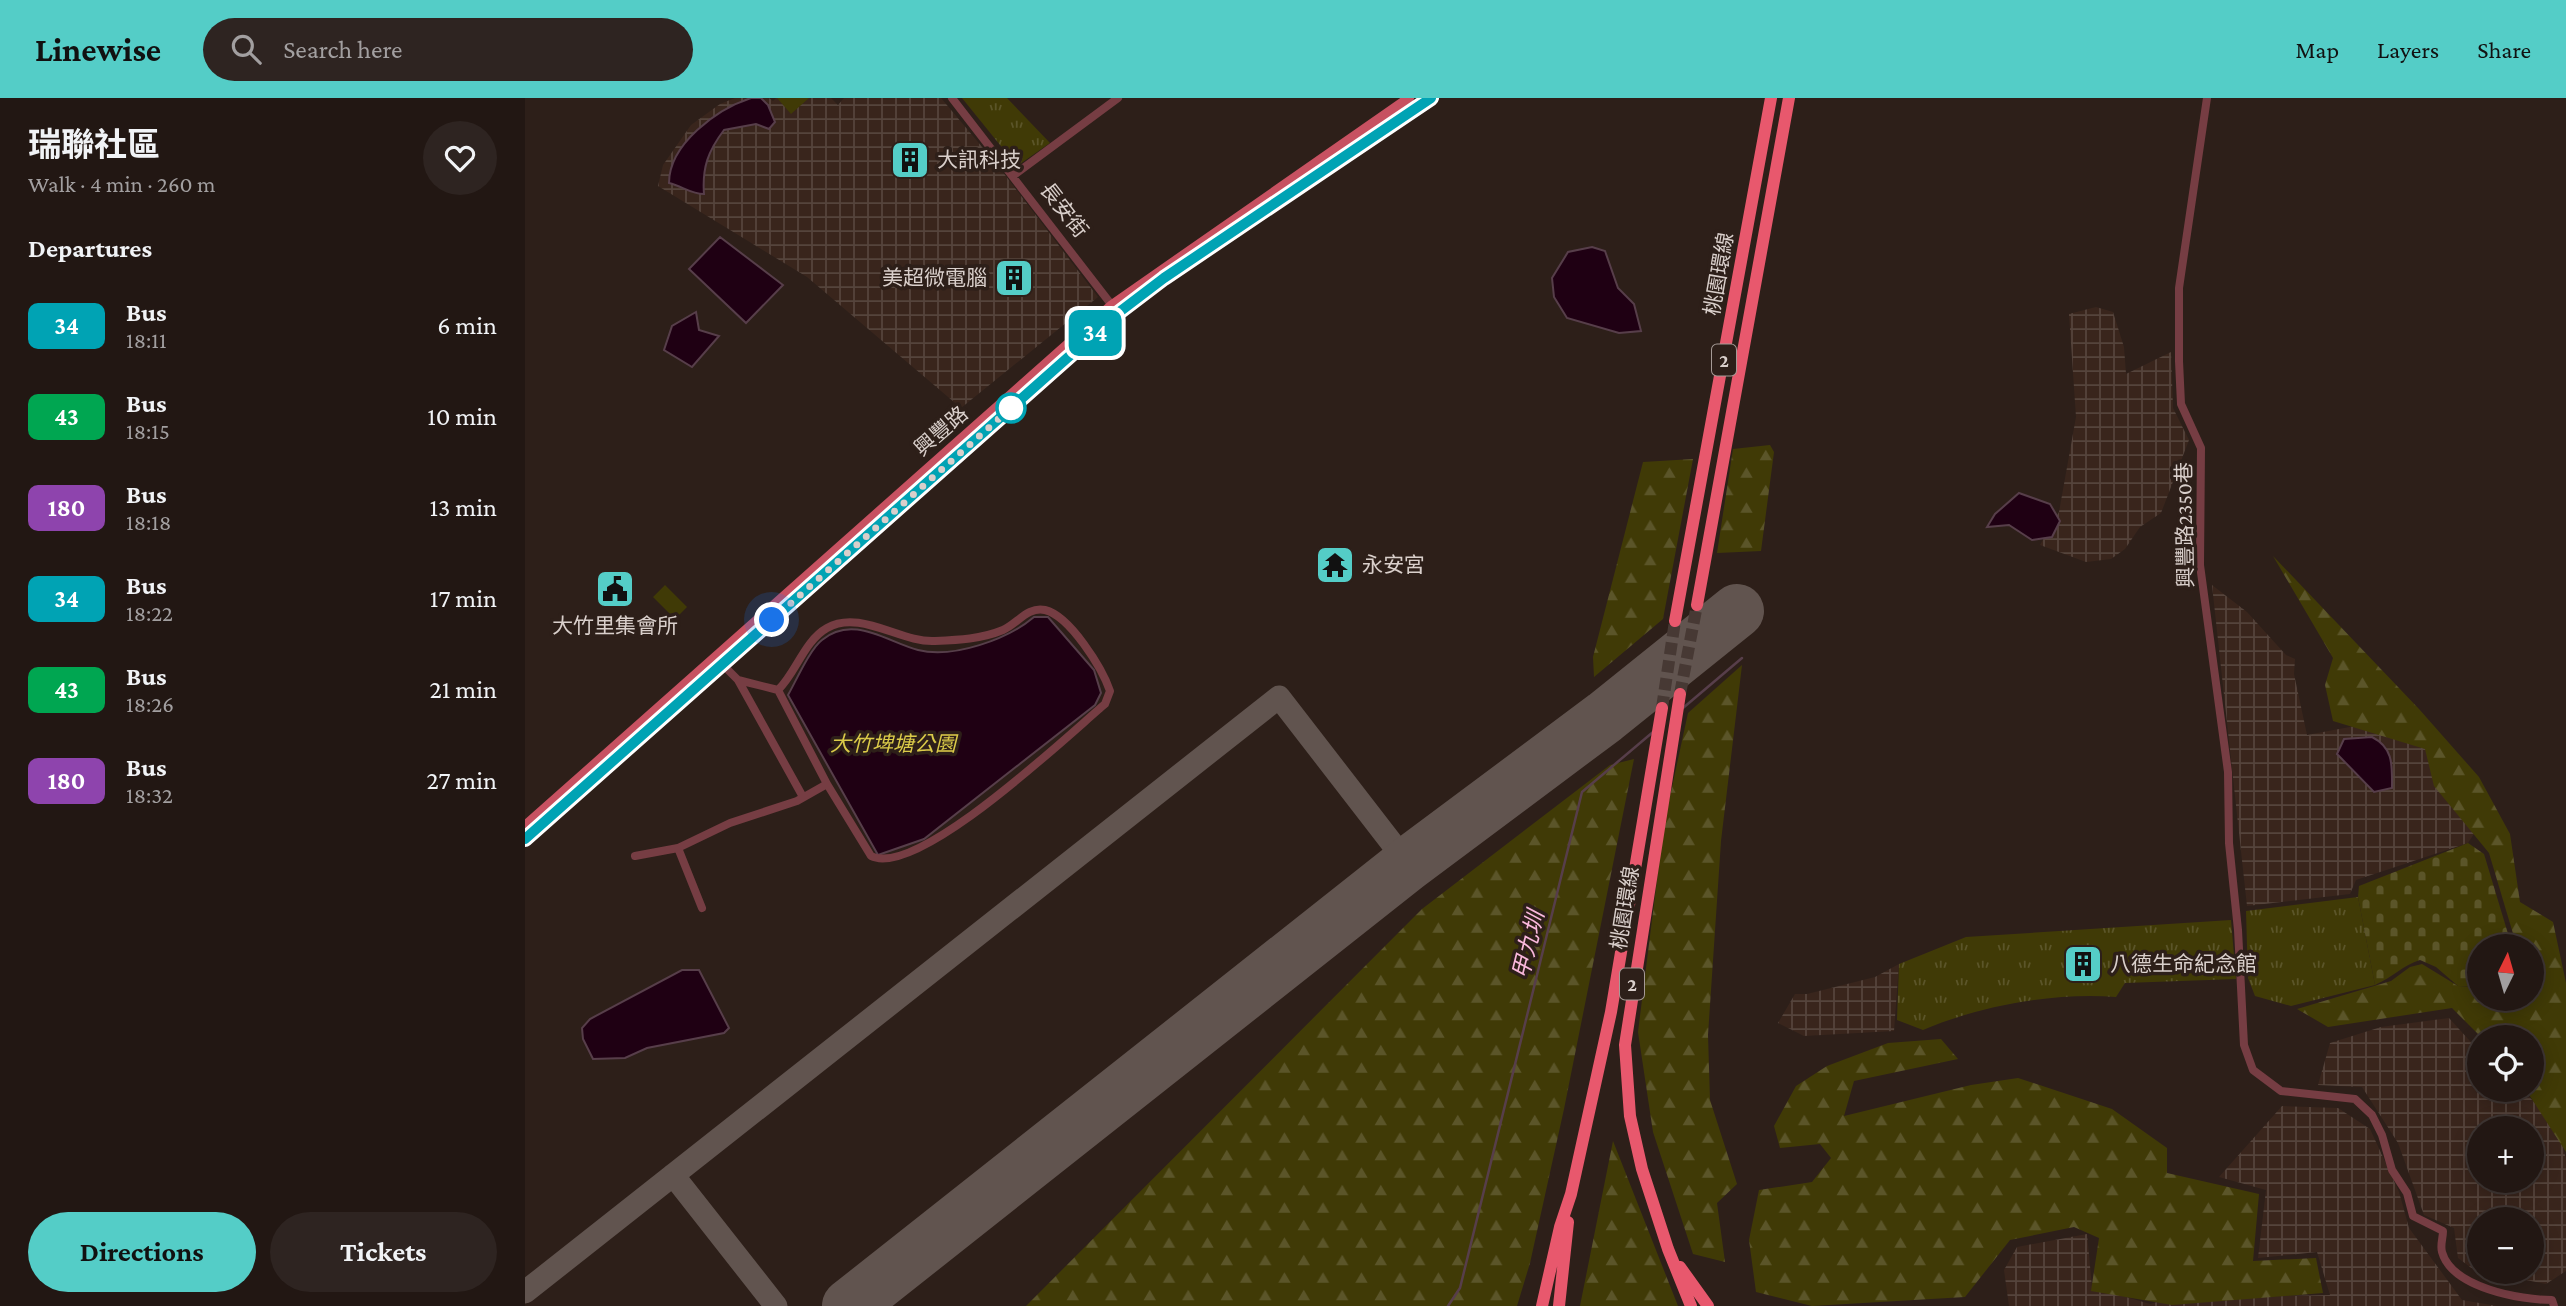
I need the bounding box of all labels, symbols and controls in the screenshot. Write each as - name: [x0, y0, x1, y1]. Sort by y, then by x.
- search box: [203, 18, 693, 81]
- icon: search: [227, 30, 265, 68]
- text: Linewise: [35, 31, 161, 68]
- text: Search here: [283, 35, 403, 64]
- text: Map: [2295, 36, 2339, 63]
- text: Layers: [2377, 36, 2439, 63]
- text: Share: [2477, 36, 2531, 63]
- button: heart: [423, 121, 497, 195]
- text: 瑞聯社區: [28, 126, 160, 163]
- building icon: 大訊科技: [889, 139, 931, 181]
- place label: 大訊科技: [937, 148, 1021, 172]
- text: Walk · 4 min · 260 m: [28, 171, 215, 197]
- street label: 長安街: [1035, 178, 1093, 242]
- street label: 桃園環線: [1700, 231, 1738, 317]
- text: Departures: [28, 234, 152, 263]
- building icon: 美超微電腦: [993, 257, 1035, 299]
- place label: 美超微電腦: [882, 266, 987, 290]
- text: Bus: [126, 298, 167, 327]
- line badge: 34: [1063, 310, 1127, 356]
- text: 6 min: [437, 311, 497, 340]
- text: 34: [54, 312, 79, 339]
- text: 34: [1083, 319, 1107, 346]
- text: 18:11: [126, 327, 167, 353]
- road number: 2: [1712, 344, 1736, 376]
- text: Bus: [126, 389, 167, 418]
- unlabelled marker: [996, 393, 1026, 423]
- street label: 興豐路: [909, 401, 973, 461]
- text: 10 min: [427, 402, 497, 431]
- text: 43: [54, 403, 79, 430]
- text: 18:15: [126, 418, 170, 444]
- street label: 興豐路2350巷: [2172, 462, 2198, 588]
- text: Bus: [126, 480, 167, 509]
- text: 13 min: [429, 493, 497, 522]
- text: 180: [48, 494, 85, 521]
- text: 18:18: [126, 509, 171, 535]
- temple icon: 永安宮: [1314, 544, 1356, 586]
- place label: 永安宮: [1362, 553, 1425, 577]
- public building icon: 大竹里集會所: [594, 568, 636, 610]
- text: Bus: [126, 571, 167, 600]
- text: 17 min: [430, 584, 497, 613]
- text: 34: [54, 585, 79, 612]
- text: 18:22: [126, 600, 173, 626]
- your location: [754, 602, 789, 637]
- place label: 大竹里集會所: [552, 614, 678, 638]
- text: Bus: [126, 662, 167, 691]
- text: 21 min: [429, 675, 497, 704]
- text: 43: [54, 676, 79, 703]
- text: 18:26: [126, 691, 174, 717]
- park label: 大竹埤塘公園: [830, 732, 959, 756]
- text: Bus: [126, 753, 167, 782]
- text: 27 min: [426, 766, 497, 795]
- text: 180: [48, 767, 85, 794]
- text: 18:32: [126, 782, 173, 808]
- street label: 桃園環線: [1607, 865, 1643, 951]
- water label: 甲九圳: [1507, 905, 1550, 982]
- north arrow: [2467, 934, 2545, 1012]
- map controls: [2467, 934, 2544, 1284]
- building icon: 八德生命紀念館: [2062, 943, 2104, 985]
- place label: 八德生命紀念館: [2110, 952, 2257, 976]
- road number: 2: [1620, 968, 1644, 1000]
- button: locate: [2467, 1025, 2544, 1102]
- button: +: [2467, 1116, 2544, 1193]
- button: −: [2467, 1207, 2544, 1284]
- button: Directions: [28, 1212, 256, 1292]
- button: Tickets: [270, 1212, 497, 1292]

